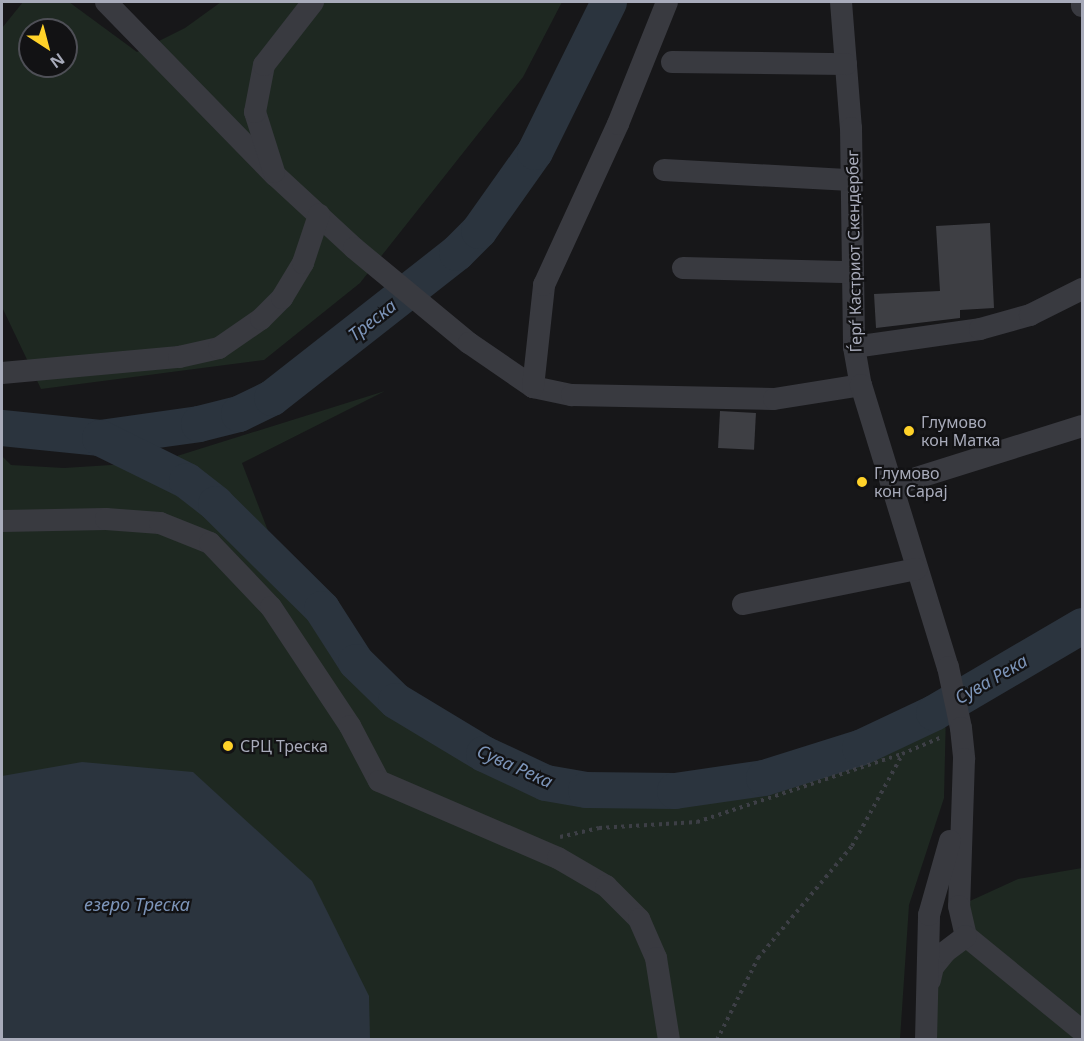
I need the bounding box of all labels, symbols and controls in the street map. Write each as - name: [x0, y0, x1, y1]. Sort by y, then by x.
- north arrow: [18, 18, 78, 78]
- text: N: [46, 48, 69, 74]
- street label: Ѓерѓ Кастриот Скендербег: [843, 150, 865, 352]
- water label: Треска: [344, 295, 400, 345]
- place label: Глумово кон Матка: [921, 412, 1000, 450]
- marker: Глумово кон Матка: [902, 424, 916, 438]
- place label: Глумово кон Сарај: [874, 463, 948, 501]
- marker: Глумово кон Сарај: [855, 475, 869, 489]
- water label: Сува Река: [951, 650, 1031, 708]
- place label: СРЦ Треска: [240, 736, 328, 756]
- marker: СРЦ Треска: [221, 739, 235, 753]
- water label: Сува Река: [474, 740, 556, 792]
- water label: езеро Треска: [84, 893, 190, 915]

